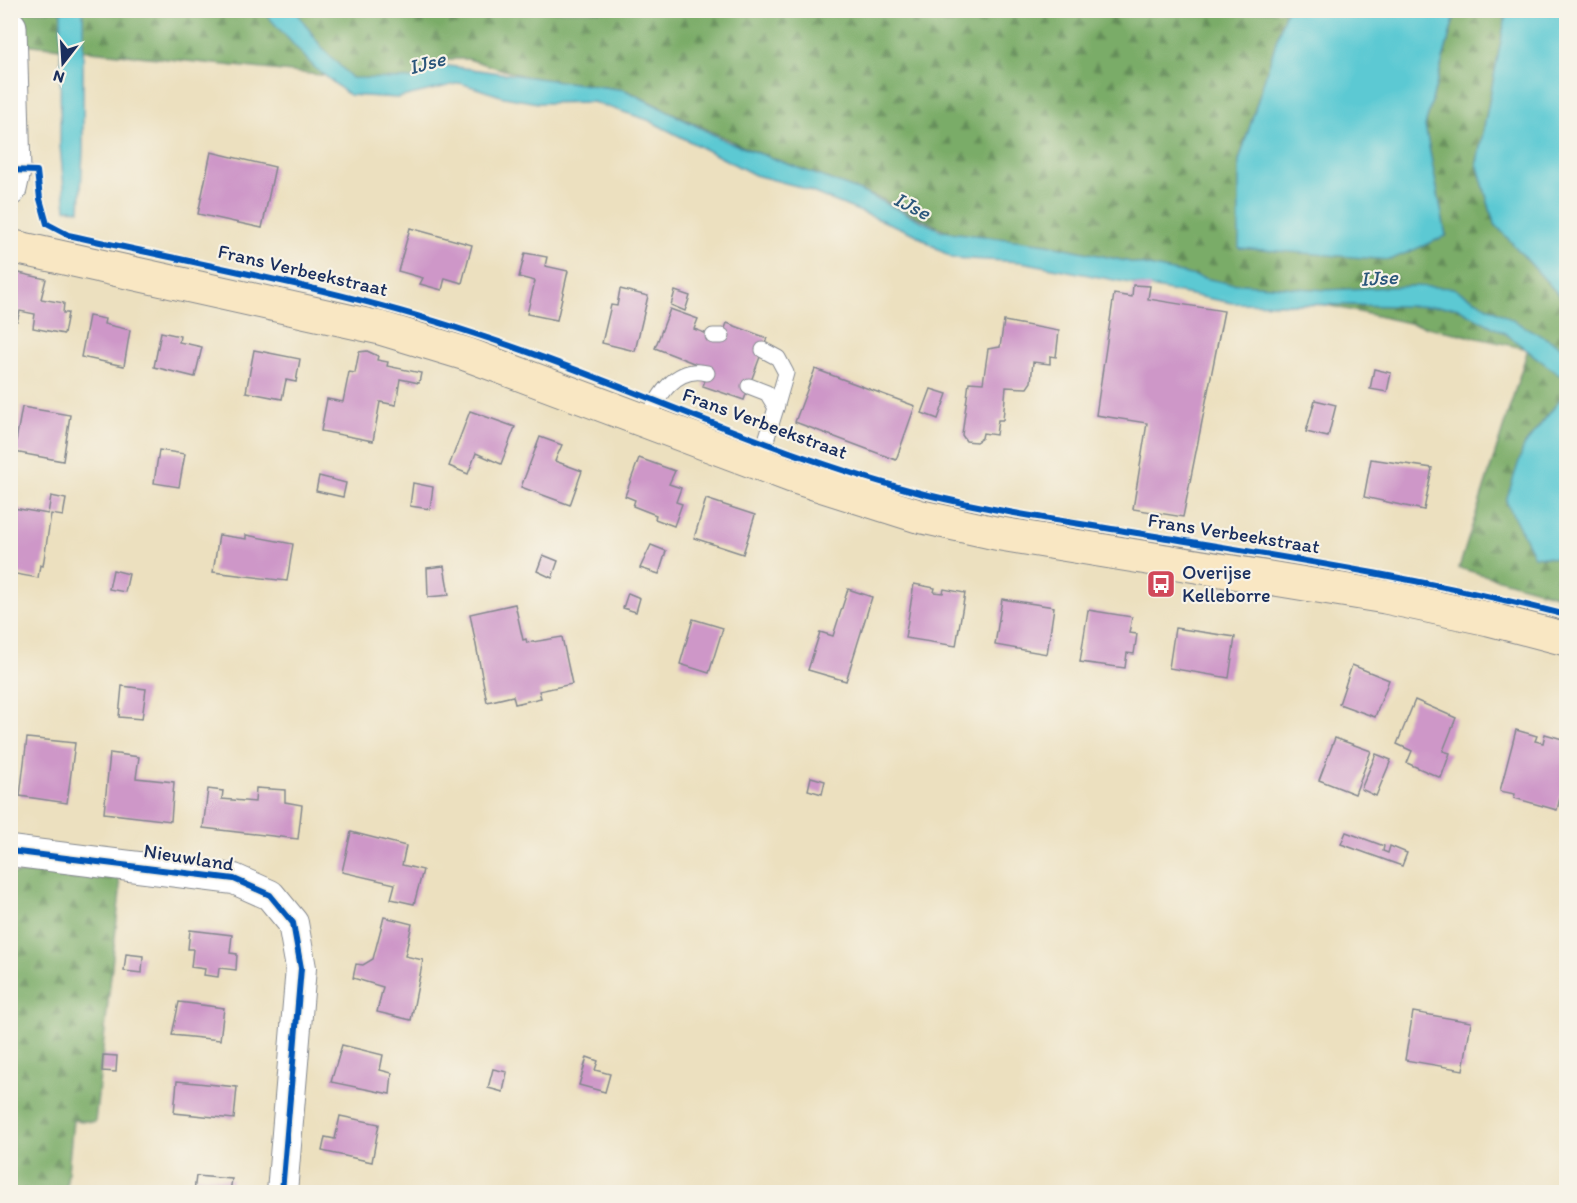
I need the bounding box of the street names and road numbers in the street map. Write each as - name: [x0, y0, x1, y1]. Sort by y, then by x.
- street label: Frans Verbeekstraat: [216, 239, 390, 301]
- street label: Frans Verbeekstraat: [679, 382, 851, 464]
- street label: Frans Verbeekstraat: [1146, 508, 1322, 558]
- street label: Nieuwland: [142, 838, 236, 876]

